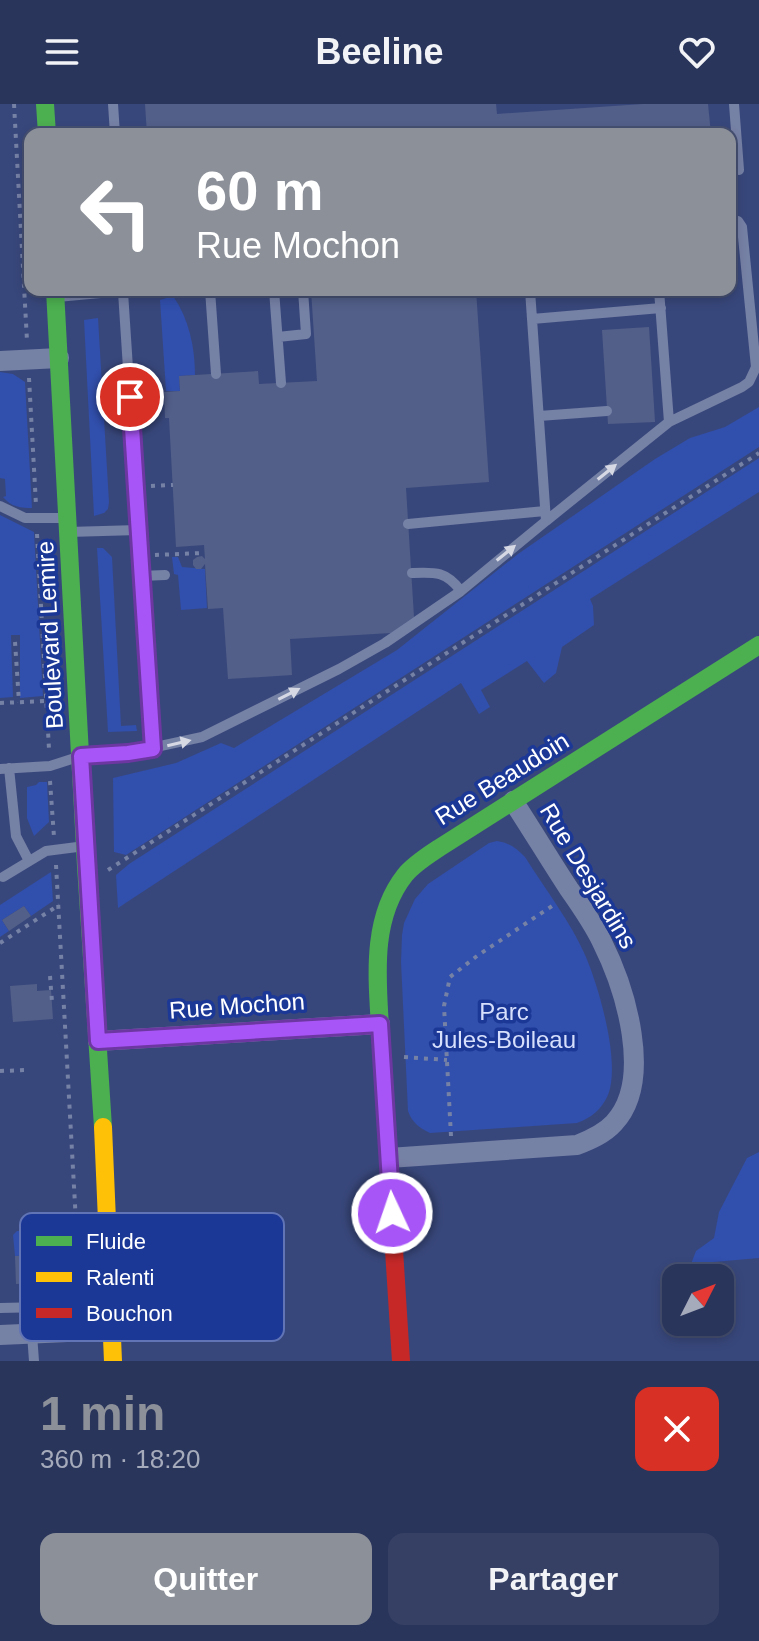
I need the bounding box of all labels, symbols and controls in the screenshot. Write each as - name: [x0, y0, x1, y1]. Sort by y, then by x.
- icon: menu: [40, 30, 84, 74]
- icon: heart: [675, 30, 719, 74]
- text: Beeline: [315, 31, 444, 72]
- text: 60 m: [196, 159, 324, 222]
- icon: left: [64, 160, 168, 264]
- text: Rue Mochon: [196, 225, 400, 266]
- pin: [96, 363, 164, 431]
- icon: arrive: [108, 375, 152, 419]
- one-way arrow: [597, 464, 617, 481]
- street label: Boulevard Lemire: [31, 540, 68, 730]
- one-way arrow: [496, 545, 516, 562]
- one-way arrow: [277, 687, 300, 701]
- street label: Rue Beaudoin: [430, 727, 573, 830]
- one-way arrow: [166, 736, 191, 749]
- street label: Rue Desjardins: [535, 798, 642, 953]
- street label: Rue Mochon: [168, 987, 306, 1024]
- park label: Parc Jules-Boileau: [432, 998, 576, 1053]
- position arrow: [350, 1171, 434, 1255]
- legend: [20, 1213, 284, 1341]
- text: Fluide: [86, 1229, 146, 1254]
- north arrow: [662, 1264, 734, 1336]
- map controls: [662, 1264, 734, 1336]
- text: Ralenti: [86, 1265, 154, 1290]
- text: Bouchon: [86, 1301, 173, 1326]
- text: 1 min: [40, 1387, 165, 1440]
- button: close: [635, 1387, 719, 1471]
- text: 360 m · 18:20: [40, 1444, 200, 1474]
- button: Quitter: [40, 1533, 372, 1625]
- button: Partager: [388, 1533, 719, 1625]

